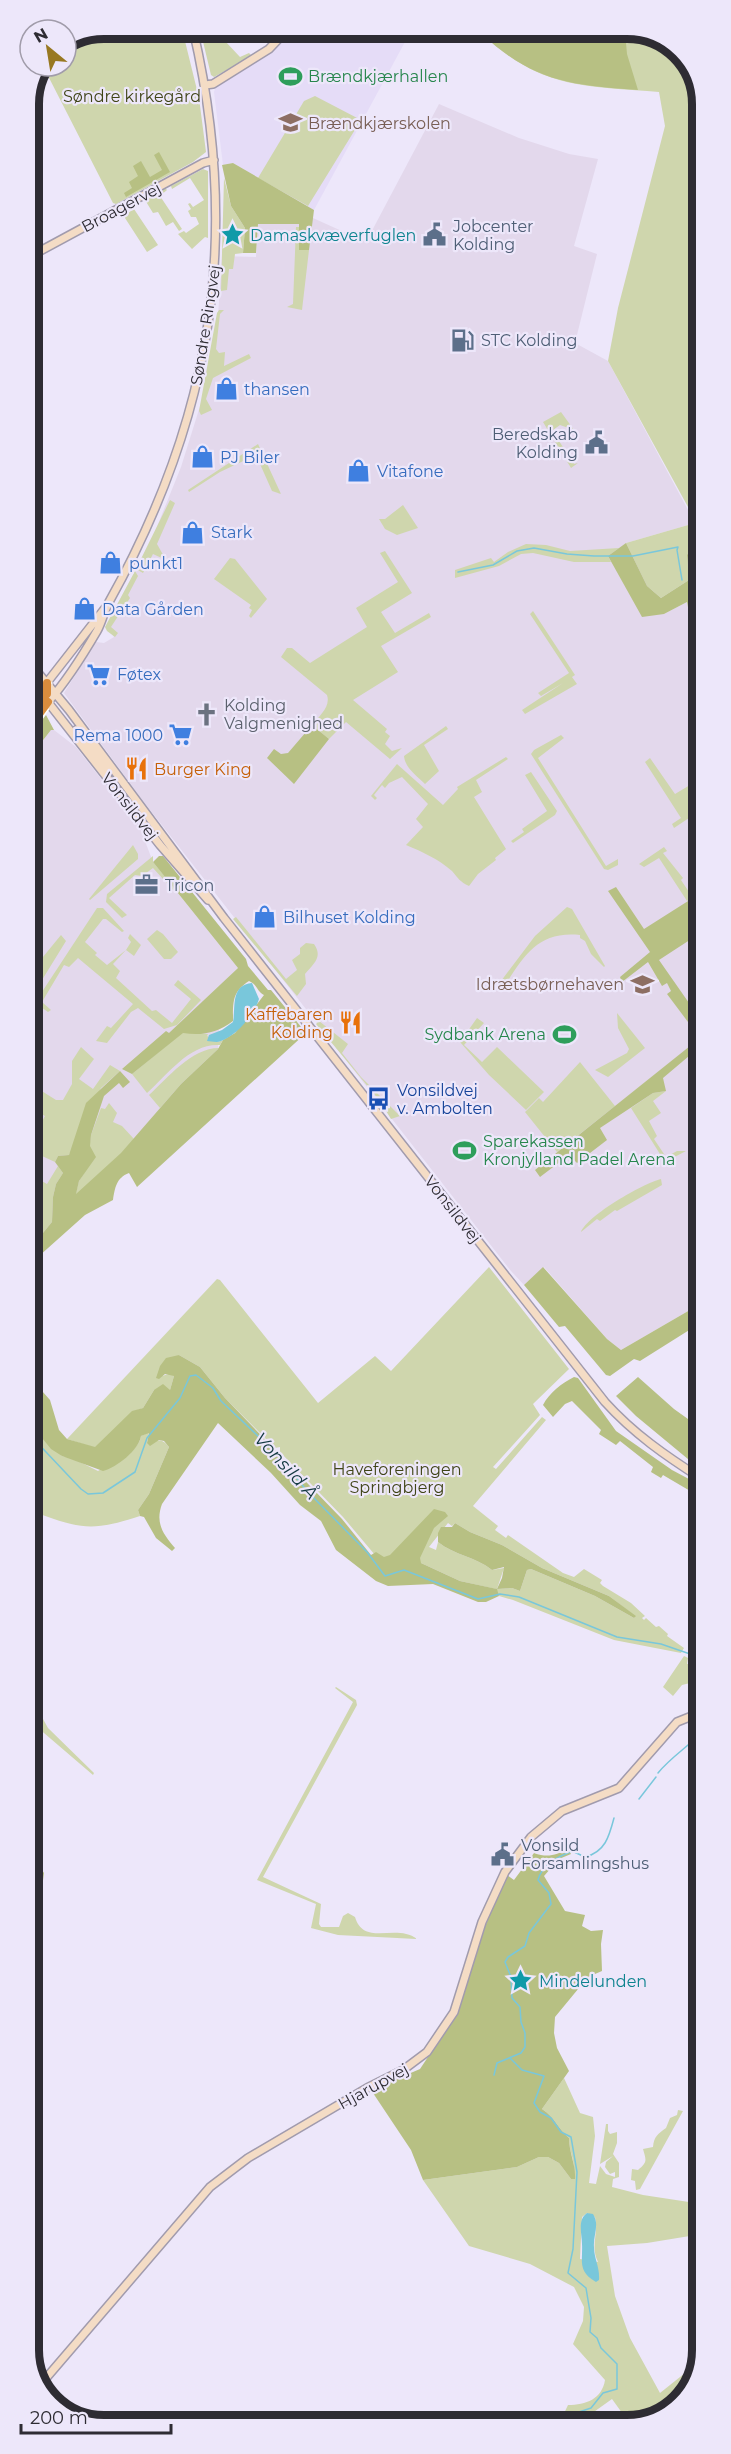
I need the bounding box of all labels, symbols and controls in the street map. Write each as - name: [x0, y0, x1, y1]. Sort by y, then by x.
- north arrow: [18, 18, 78, 78]
- text: N: [30, 24, 51, 47]
- sports icon: Brændkjærhallen: [277, 63, 303, 89]
- place label: Brændkjærhallen: [308, 67, 448, 86]
- park label: Søndre kirkegård: [63, 87, 201, 106]
- school or university icon: Brændkjærskolen: [277, 110, 303, 136]
- place label: Brændkjærskolen: [308, 114, 451, 133]
- street label: Broagervej: [78, 179, 164, 236]
- place label: Jobcenter Kolding: [452, 217, 534, 254]
- place icon: Damaskvæverfuglen: [219, 222, 245, 248]
- public building icon: Jobcenter Kolding: [422, 222, 448, 248]
- place label: Damaskvæverfuglen: [250, 226, 416, 245]
- street label: Søndre Ringvej: [187, 264, 224, 387]
- fuel station icon: STC Kolding: [450, 327, 476, 353]
- place label: STC Kolding: [481, 331, 578, 350]
- shop icon: thansen: [213, 376, 239, 402]
- place label: thansen: [244, 380, 310, 399]
- place label: Beredskab Kolding: [492, 425, 578, 462]
- public building icon: Beredskab Kolding: [583, 430, 609, 456]
- shop icon: PJ Biler: [189, 444, 215, 470]
- place label: PJ Biler: [220, 448, 280, 467]
- shop icon: Vitafone: [346, 458, 372, 484]
- place label: Vitafone: [377, 462, 443, 481]
- shop icon: Stark: [180, 519, 206, 545]
- place label: Stark: [211, 523, 253, 542]
- shop icon: punkt1: [98, 550, 124, 576]
- place label: punkt1: [129, 554, 183, 573]
- shop icon: Data Gården: [71, 596, 97, 622]
- place label: Data Gården: [102, 600, 204, 619]
- supermarket icon: Føtex: [86, 661, 112, 687]
- place label: Føtex: [117, 665, 161, 684]
- place label: Kolding Valgmenighed: [224, 696, 343, 733]
- church icon: Kolding Valgmenighed: [193, 701, 219, 727]
- supermarket icon: Rema 1000: [168, 722, 194, 748]
- place label: Rema 1000: [74, 726, 163, 745]
- restaurant icon: Burger King: [123, 756, 149, 782]
- place label: Burger King: [154, 760, 252, 779]
- street label: Vonsildvej: [97, 769, 162, 844]
- office icon: Tricon: [134, 872, 160, 898]
- place label: Tricon: [165, 876, 214, 895]
- shop icon: Bilhuset Kolding: [252, 904, 278, 930]
- place label: Bilhuset Kolding: [283, 908, 416, 927]
- school or university icon: Idrætsbørnehaven: [629, 971, 655, 997]
- place label: Idrætsbørnehaven: [476, 975, 624, 994]
- place label: Kaffebaren Kolding: [245, 1005, 333, 1042]
- restaurant icon: Kaffebaren Kolding: [338, 1010, 364, 1036]
- sports icon: Sydbank Arena: [551, 1021, 577, 1047]
- place label: Sydbank Arena: [424, 1025, 546, 1044]
- place label: Vonsildvej v. Ambolten: [397, 1081, 493, 1118]
- bus stop icon: Vonsildvej v. Ambolten: [366, 1086, 392, 1112]
- place label: Sparekassen Kronjylland Padel Arena: [483, 1132, 675, 1169]
- sports icon: Sparekassen Kronjylland Padel Arena: [452, 1137, 478, 1163]
- street label: Vonsildvej: [420, 1172, 485, 1247]
- water label: Vonsild Å: [250, 1427, 323, 1504]
- park label: Haveforeningen Springbjerg: [333, 1460, 461, 1497]
- place label: Vonsild Forsamlingshus: [521, 1836, 649, 1873]
- public building icon: Vonsild Forsamlingshus: [490, 1841, 516, 1867]
- place icon: Mindelunden: [508, 1968, 534, 1994]
- place label: Mindelunden: [539, 1972, 647, 1991]
- street label: Hjarupvej: [335, 2059, 412, 2113]
- scale bar: [21, 2397, 171, 2435]
- text: 200 m: [30, 2407, 88, 2429]

